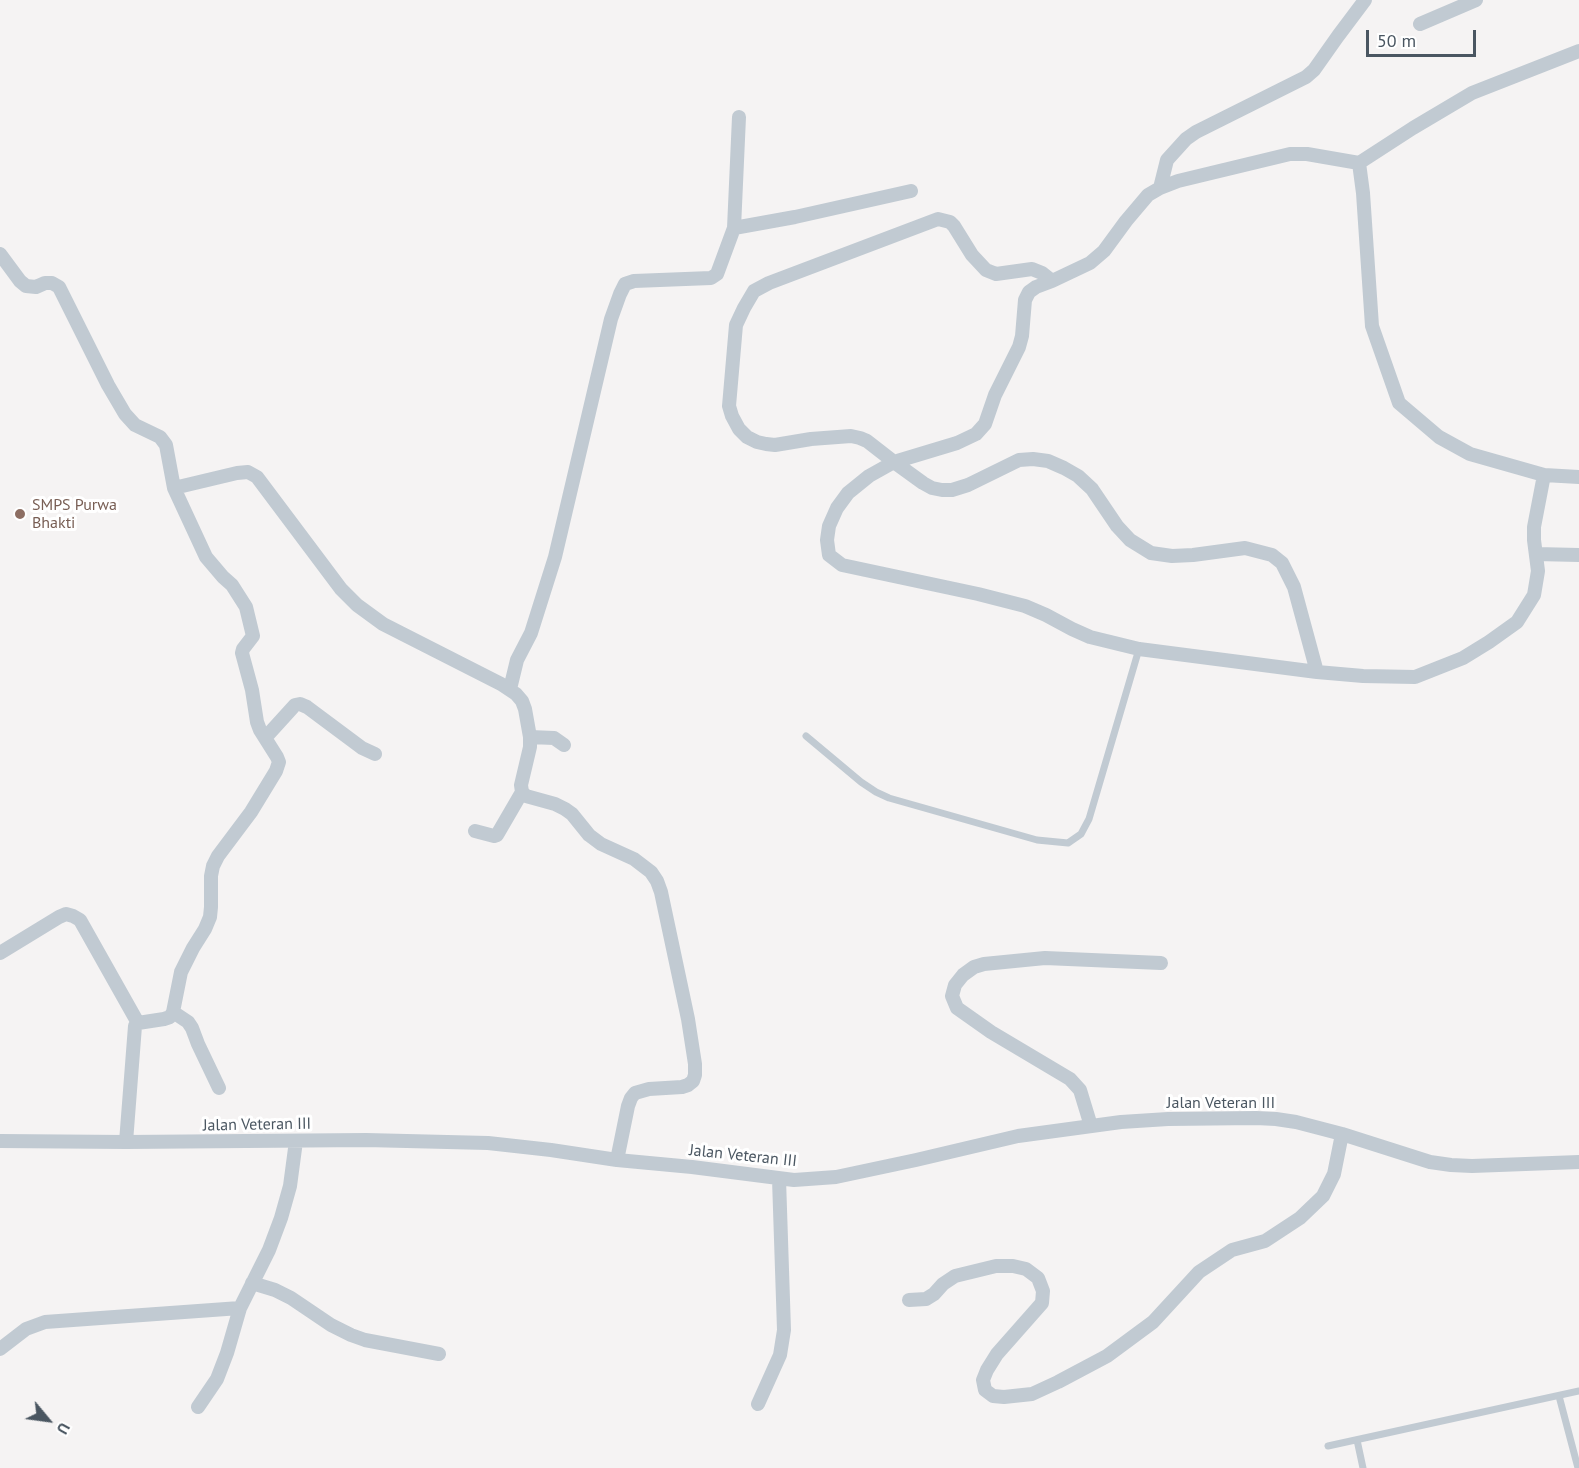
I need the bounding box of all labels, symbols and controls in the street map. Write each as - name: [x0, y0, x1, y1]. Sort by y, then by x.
- scale bar: [1369, 18, 1478, 56]
- text: 50 m: [1377, 29, 1416, 52]
- place label: SMPS Purwa Bhakti: [32, 495, 117, 533]
- marker: SMPS Purwa Bhakti: [13, 507, 27, 521]
- street label: Jalan Veteran III: [1167, 1093, 1275, 1113]
- street label: Jalan Veteran III: [203, 1114, 311, 1136]
- street label: Jalan Veteran III: [688, 1141, 798, 1171]
- north arrow: [18, 1390, 78, 1450]
- text: U: [53, 1419, 75, 1438]

